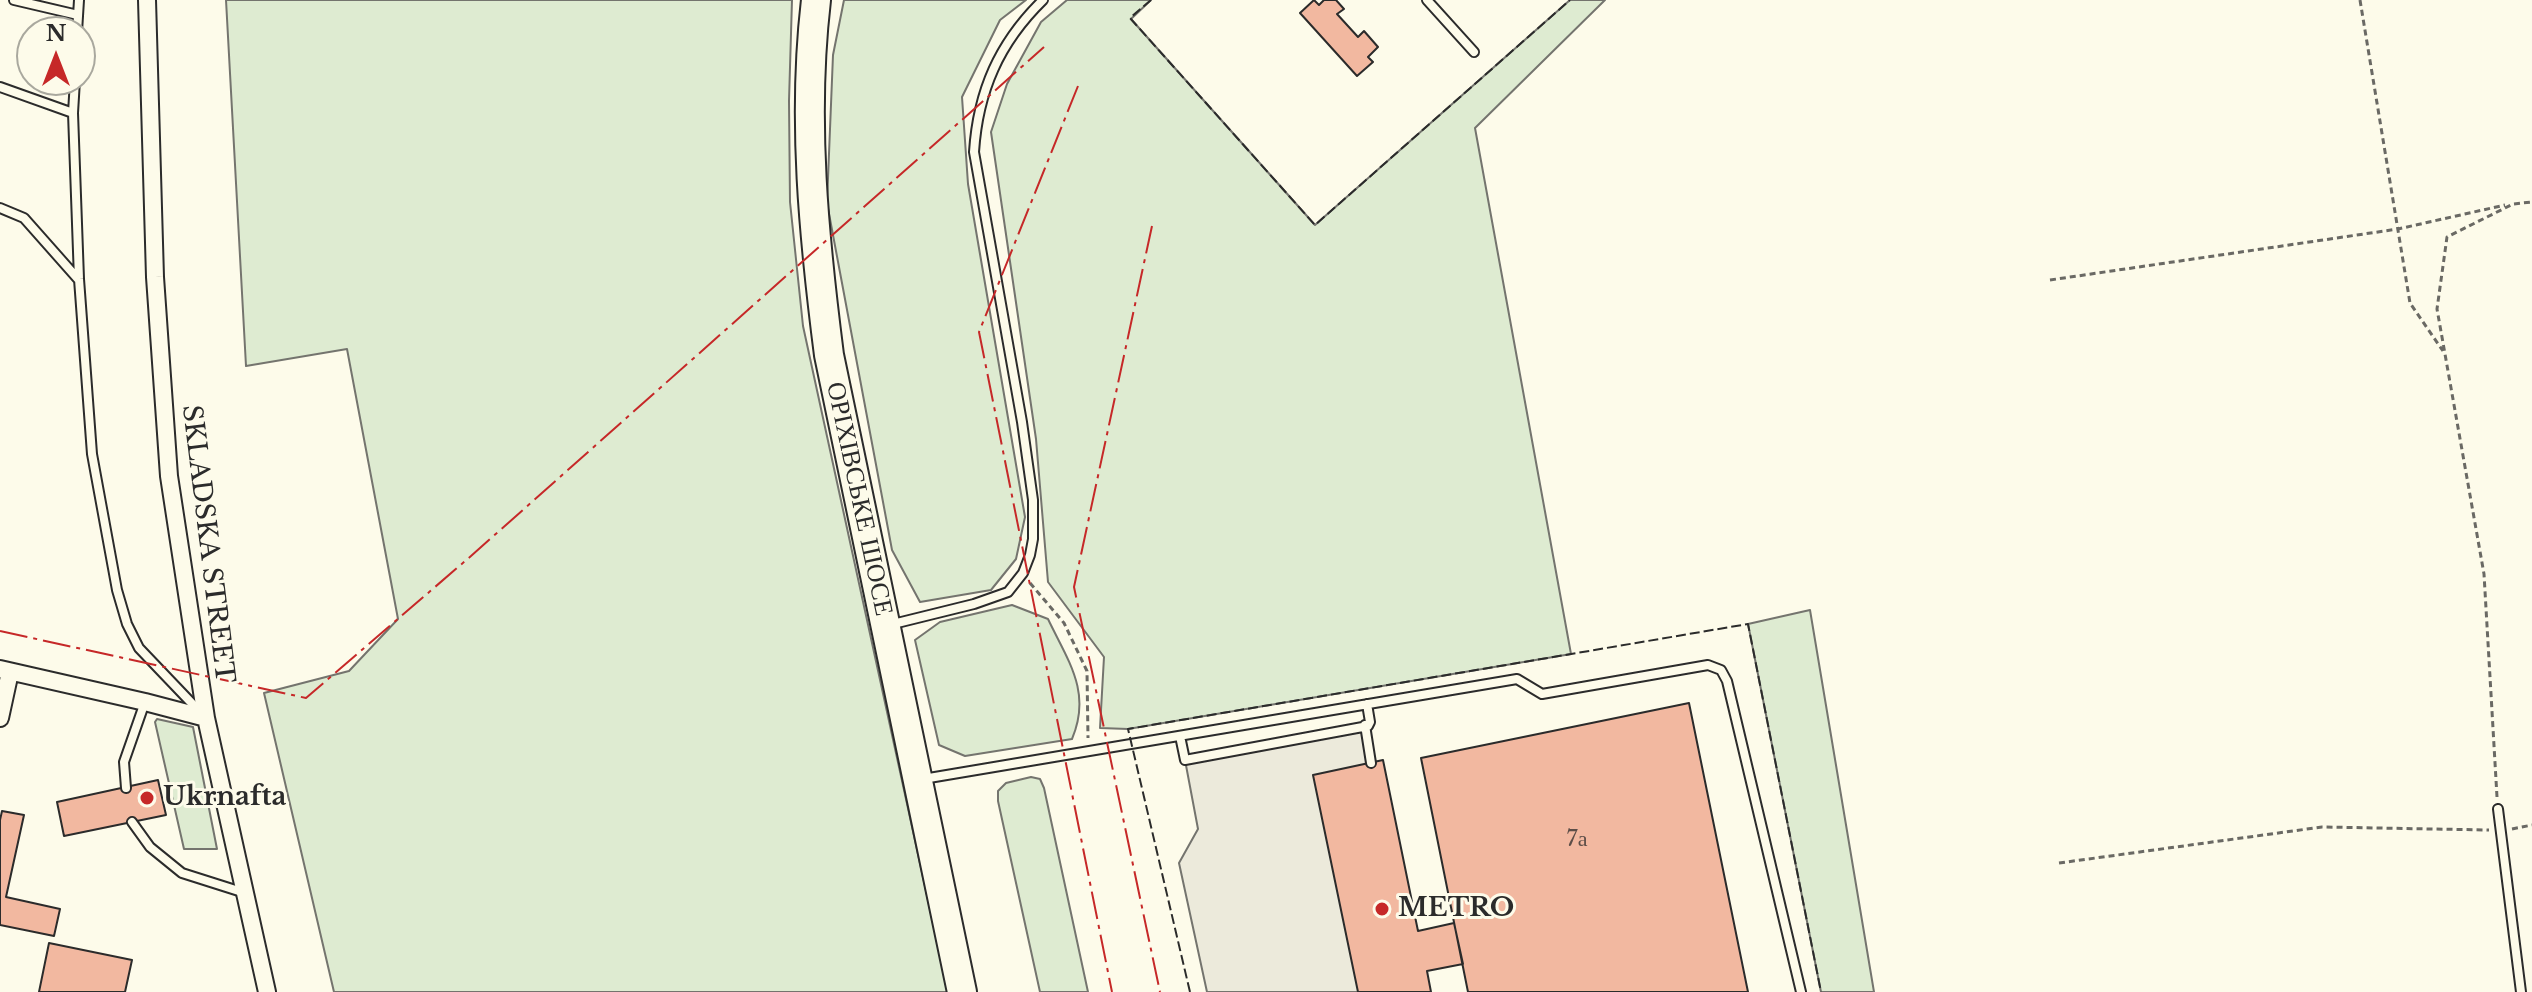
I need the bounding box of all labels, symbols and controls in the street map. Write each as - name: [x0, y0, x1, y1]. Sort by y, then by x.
- north arrow: [16, 16, 96, 96]
- text: N: [46, 20, 66, 47]
- street label: ОРІХІВСЬКЕ ШОСЕ: [819, 379, 899, 619]
- street label: SKLADSKA STREET: [174, 403, 240, 685]
- place label: Ukrnafta: [163, 782, 286, 814]
- marker: Ukrnafta: [138, 789, 156, 807]
- house number: 7а: [1567, 827, 1587, 853]
- place label: METRO: [1398, 893, 1514, 925]
- marker: METRO: [1373, 900, 1391, 918]

